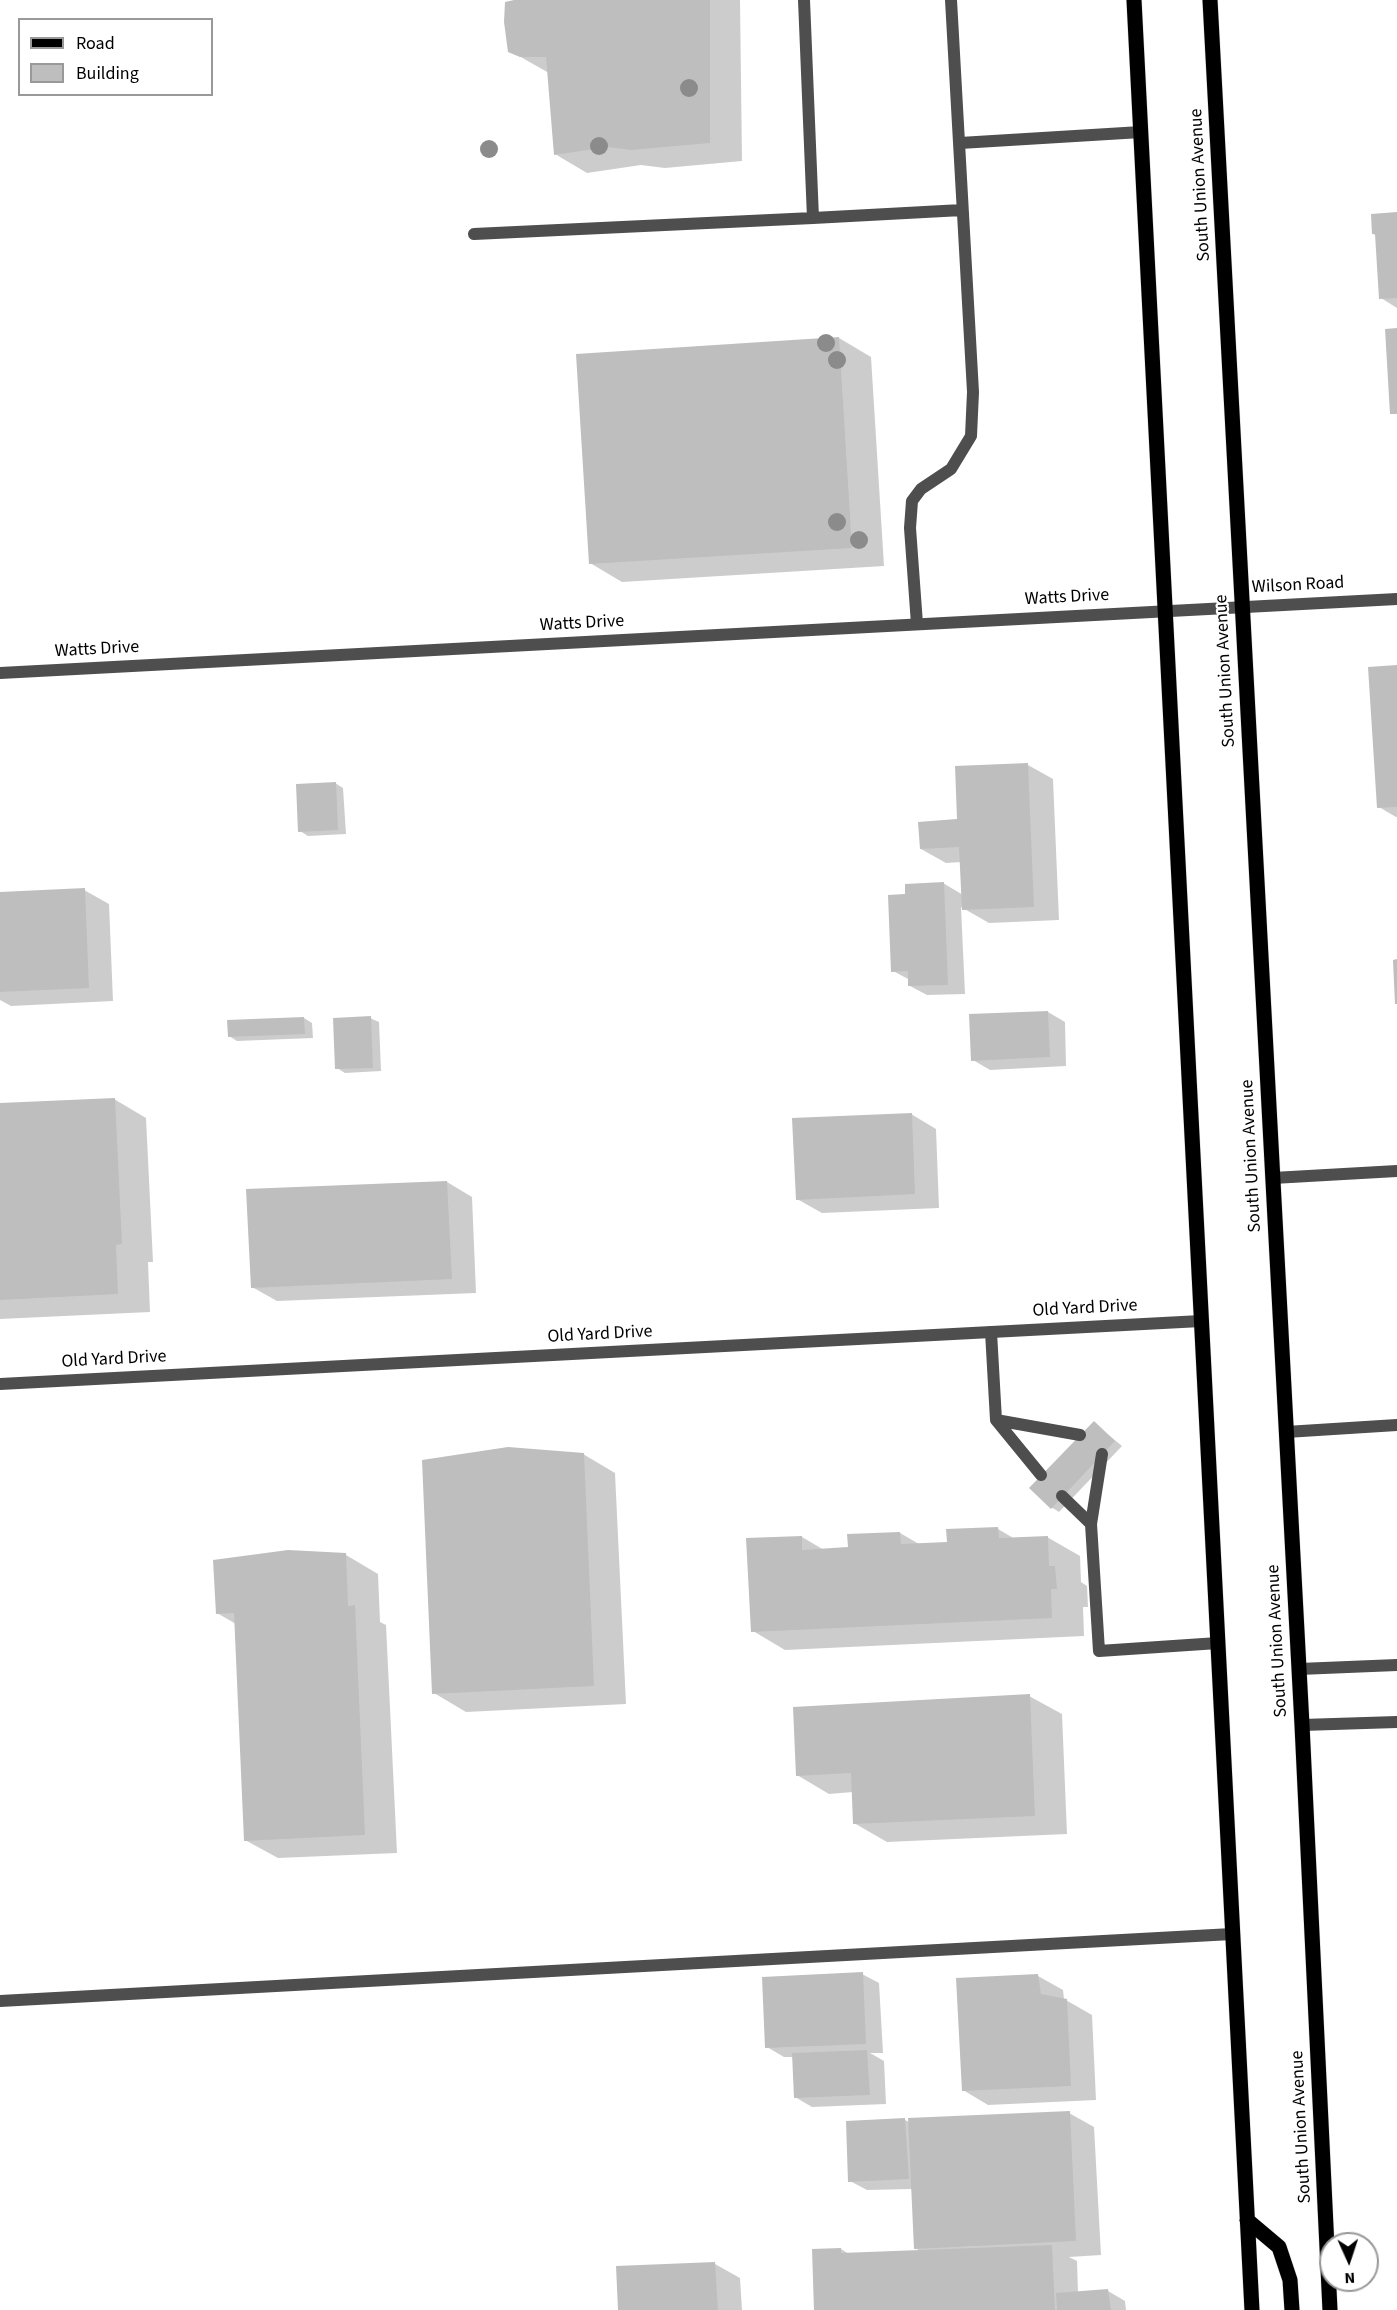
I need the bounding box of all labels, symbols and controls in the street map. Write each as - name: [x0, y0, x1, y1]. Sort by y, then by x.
- legend: [18, 18, 213, 96]
- text: Road: [76, 31, 115, 56]
- text: Building: [76, 61, 139, 86]
- street label: South Union Avenue: [1186, 108, 1216, 262]
- street label: Wilson Road: [1251, 573, 1345, 599]
- street label: Watts Drive: [1024, 585, 1110, 611]
- street label: South Union Avenue: [1211, 594, 1241, 748]
- street label: Watts Drive: [539, 611, 625, 637]
- street label: Watts Drive: [54, 637, 140, 663]
- street label: South Union Avenue: [1237, 1079, 1267, 1233]
- street label: Old Yard Drive: [1032, 1295, 1138, 1323]
- street label: Old Yard Drive: [547, 1321, 653, 1349]
- street label: Old Yard Drive: [61, 1346, 167, 1374]
- street label: South Union Avenue: [1263, 1564, 1293, 1718]
- street label: South Union Avenue: [1287, 2050, 1317, 2204]
- north arrow: [1319, 2232, 1379, 2292]
- text: N: [1344, 2267, 1356, 2289]

